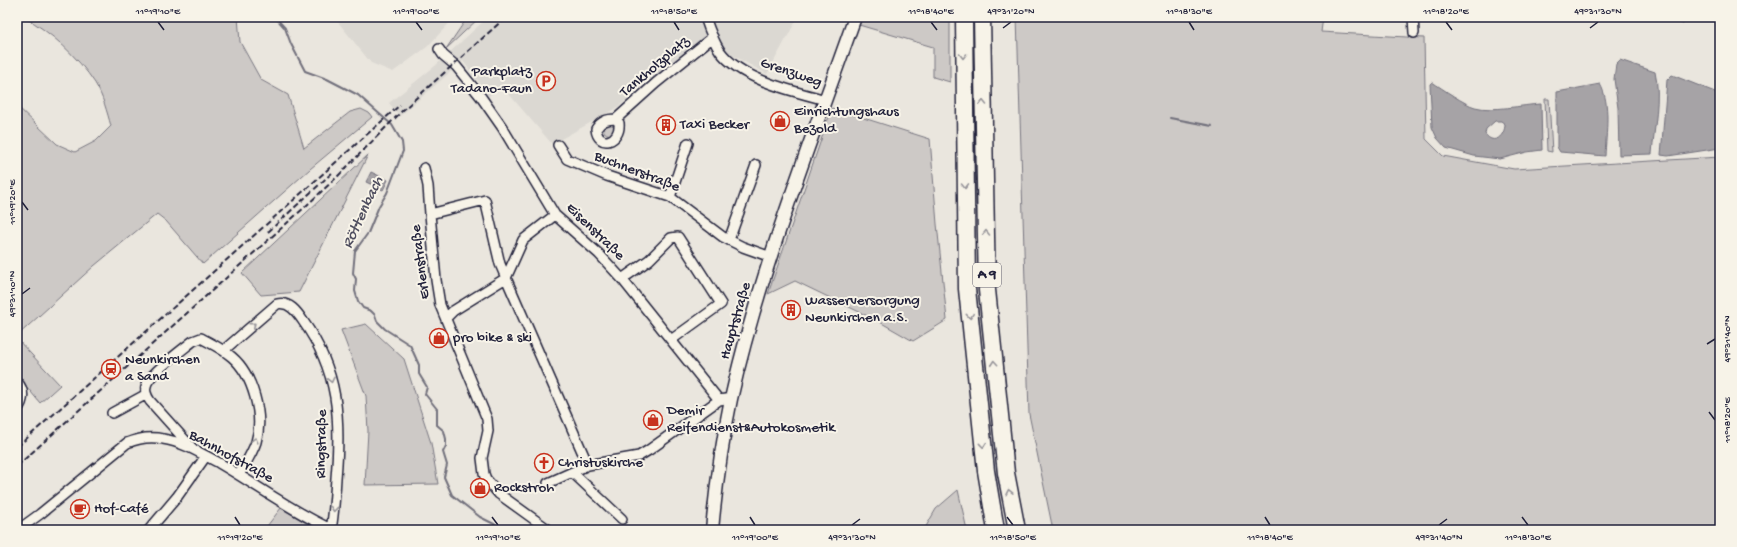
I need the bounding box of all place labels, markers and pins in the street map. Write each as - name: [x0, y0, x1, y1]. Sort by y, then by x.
- place label: Parkplatz Tadano-Faun: [450, 63, 532, 98]
- parking icon: Parkplatz Tadano-Faun: [535, 70, 557, 92]
- place label: Einrichtungshaus Bezold: [793, 103, 899, 138]
- shop icon: Einrichtungshaus Bezold: [769, 110, 791, 132]
- building icon: Taxi Becker: [655, 114, 677, 136]
- place label: Taxi Becker: [679, 116, 751, 134]
- place label: Wasserversorgung Neunkirchen a.S.: [805, 292, 920, 327]
- building icon: Wasserversorgung Neunkirchen a.S.: [780, 299, 802, 321]
- shop icon: pro bike & ski: [428, 327, 450, 349]
- place label: pro bike & ski: [452, 329, 532, 347]
- place label: Neunkirchen a Sand: [125, 351, 200, 386]
- station icon: Neunkirchen a Sand: [100, 358, 122, 380]
- place label: Demir Reifendienst&Autokosmetik: [666, 402, 836, 437]
- shop icon: Demir Reifendienst&Autokosmetik: [642, 409, 664, 431]
- church icon: Christuskirche: [533, 452, 555, 474]
- place label: Christuskirche: [558, 454, 643, 472]
- shop icon: Rockstroh: [469, 477, 491, 499]
- place label: Rockstroh: [494, 479, 554, 497]
- cafe icon: Hof-Café: [69, 498, 91, 520]
- place label: Hof-Café: [94, 500, 149, 518]

